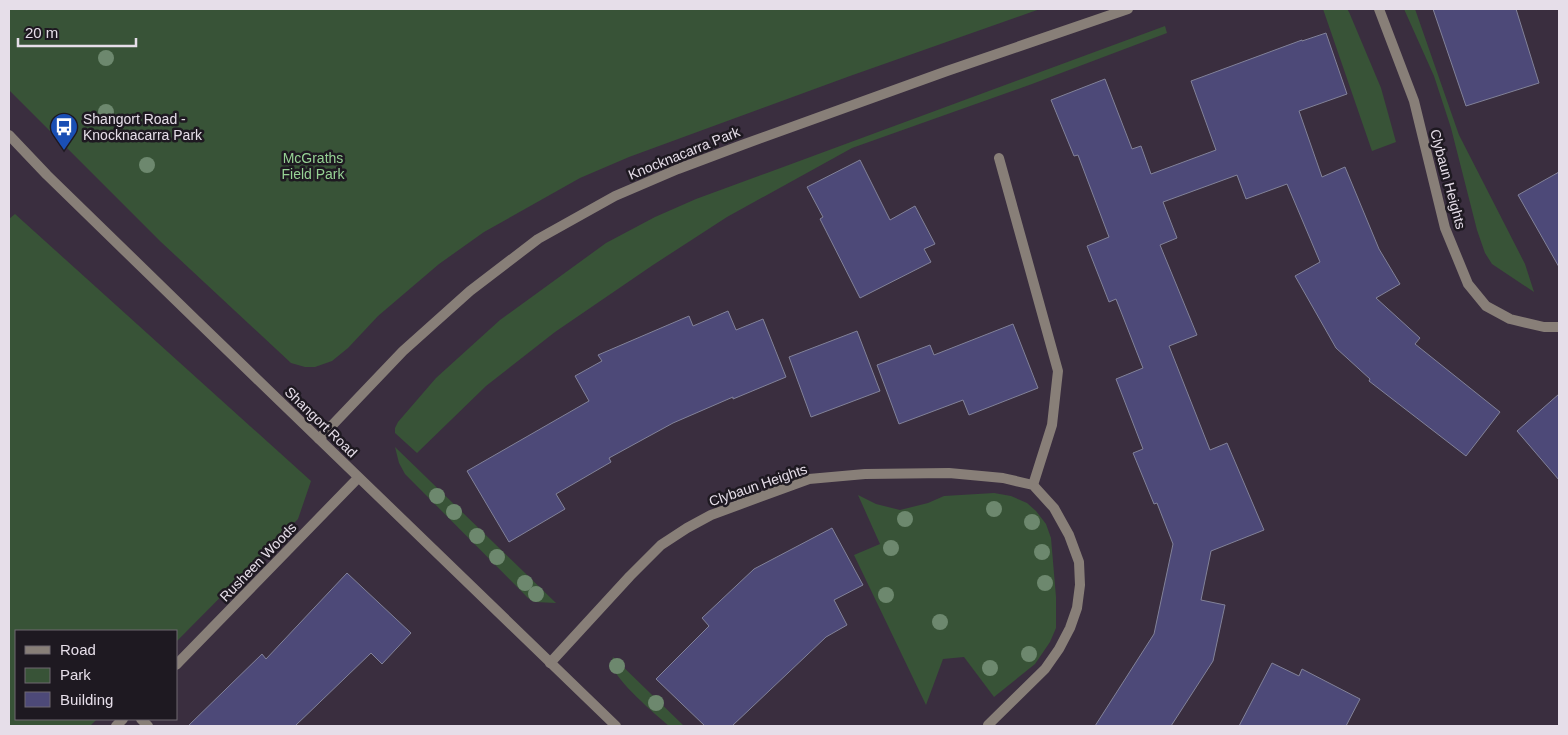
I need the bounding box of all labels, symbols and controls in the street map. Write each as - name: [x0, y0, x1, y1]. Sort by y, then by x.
- scale bar: [18, 15, 135, 47]
- text: 20 m: [25, 24, 58, 41]
- place label: Shangort Road - Knocknacarra Park: [83, 111, 203, 143]
- bus stop icon: Shangort Road - Knocknacarra Park: [49, 112, 79, 151]
- street label: Knocknacarra Park: [626, 123, 743, 183]
- street label: Clybaun Heights: [1427, 127, 1469, 231]
- park label: McGraths Field Park: [281, 150, 346, 182]
- street label: Shangort Road: [282, 384, 360, 460]
- street label: Clybaun Heights: [707, 461, 809, 509]
- street label: Rusheen Woods: [216, 519, 300, 605]
- legend: [15, 630, 178, 720]
- text: Road: [60, 641, 96, 658]
- text: Park: [60, 666, 91, 683]
- text: Building: [60, 691, 113, 708]

